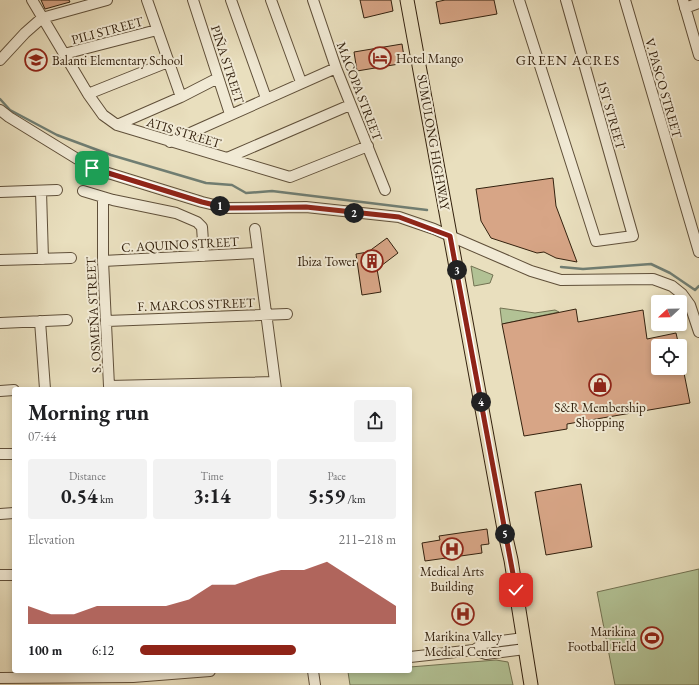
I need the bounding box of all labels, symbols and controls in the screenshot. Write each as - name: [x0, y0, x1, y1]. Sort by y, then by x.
- street label: PILI STREET: [69, 13, 145, 48]
- street label: PIÑA STREET: [207, 23, 248, 106]
- street label: V. PASCO STREET: [641, 36, 686, 140]
- street label: MACOPA STREET: [333, 39, 386, 143]
- hotel icon: Hotel Mango: [367, 45, 393, 71]
- school or university icon: Balanti Elementary School: [23, 47, 49, 73]
- place label: Hotel Mango: [396, 50, 463, 67]
- district label: GREEN ACRES: [516, 51, 620, 69]
- place label: Balanti Elementary School: [52, 52, 183, 69]
- street label: SUMULONG HIGHWAY: [413, 73, 454, 213]
- street label: 1ST STREET: [594, 79, 630, 152]
- street label: ATIS STREET: [144, 113, 223, 152]
- pin: [75, 151, 109, 185]
- icon: arrive: [81, 157, 103, 179]
- pin: 1: [210, 196, 230, 216]
- text: 1: [217, 199, 223, 213]
- pin: 2: [344, 203, 364, 223]
- text: 2: [351, 206, 357, 220]
- street label: C. AQUINO STREET: [121, 233, 239, 256]
- building icon: Ibiza Tower: [359, 248, 385, 274]
- place label: Ibiza Tower: [297, 253, 357, 270]
- street label: S. OSMEÑA STREET: [82, 256, 105, 373]
- pin: 3: [447, 260, 467, 280]
- text: 3: [454, 263, 460, 277]
- street label: F. MARCOS STREET: [137, 294, 255, 315]
- north arrow: [651, 295, 687, 331]
- map controls: [651, 295, 687, 375]
- button: locate: [651, 339, 687, 375]
- shop icon: S&R Membership Shopping: [587, 372, 613, 398]
- pin: 4: [471, 392, 491, 412]
- text: 4: [478, 395, 484, 409]
- text: Morning run: [28, 398, 149, 427]
- place label: S&R Membership Shopping: [554, 399, 646, 431]
- button: share: [354, 400, 396, 442]
- text: 07:44: [28, 428, 56, 445]
- text: Distance: [69, 469, 106, 483]
- text: Time: [201, 469, 223, 483]
- text: Pace: [327, 469, 346, 483]
- text: 0.54: [61, 483, 98, 509]
- text: 3:14: [193, 483, 231, 509]
- text: 5:59: [308, 483, 345, 509]
- text: km: [98, 492, 114, 506]
- text: /km: [345, 492, 366, 506]
- pin: 5: [495, 524, 515, 544]
- text: 5: [502, 527, 508, 541]
- text: Elevation: [28, 531, 75, 548]
- text: 211–218 m: [339, 531, 396, 548]
- hospital icon: Medical Arts Building: [439, 536, 465, 562]
- place label: Medical Arts Building: [420, 563, 484, 595]
- pin: [499, 573, 533, 607]
- icon: check: [505, 579, 527, 601]
- hospital icon: Marikina Valley Medical Center: [450, 601, 476, 627]
- place label: Marikina Football Field: [568, 623, 637, 655]
- sports icon: Marikina Football Field: [639, 625, 665, 651]
- place label: Marikina Valley Medical Center: [424, 628, 502, 660]
- text: 100 m: [28, 642, 62, 659]
- text: 6:12: [92, 642, 114, 659]

